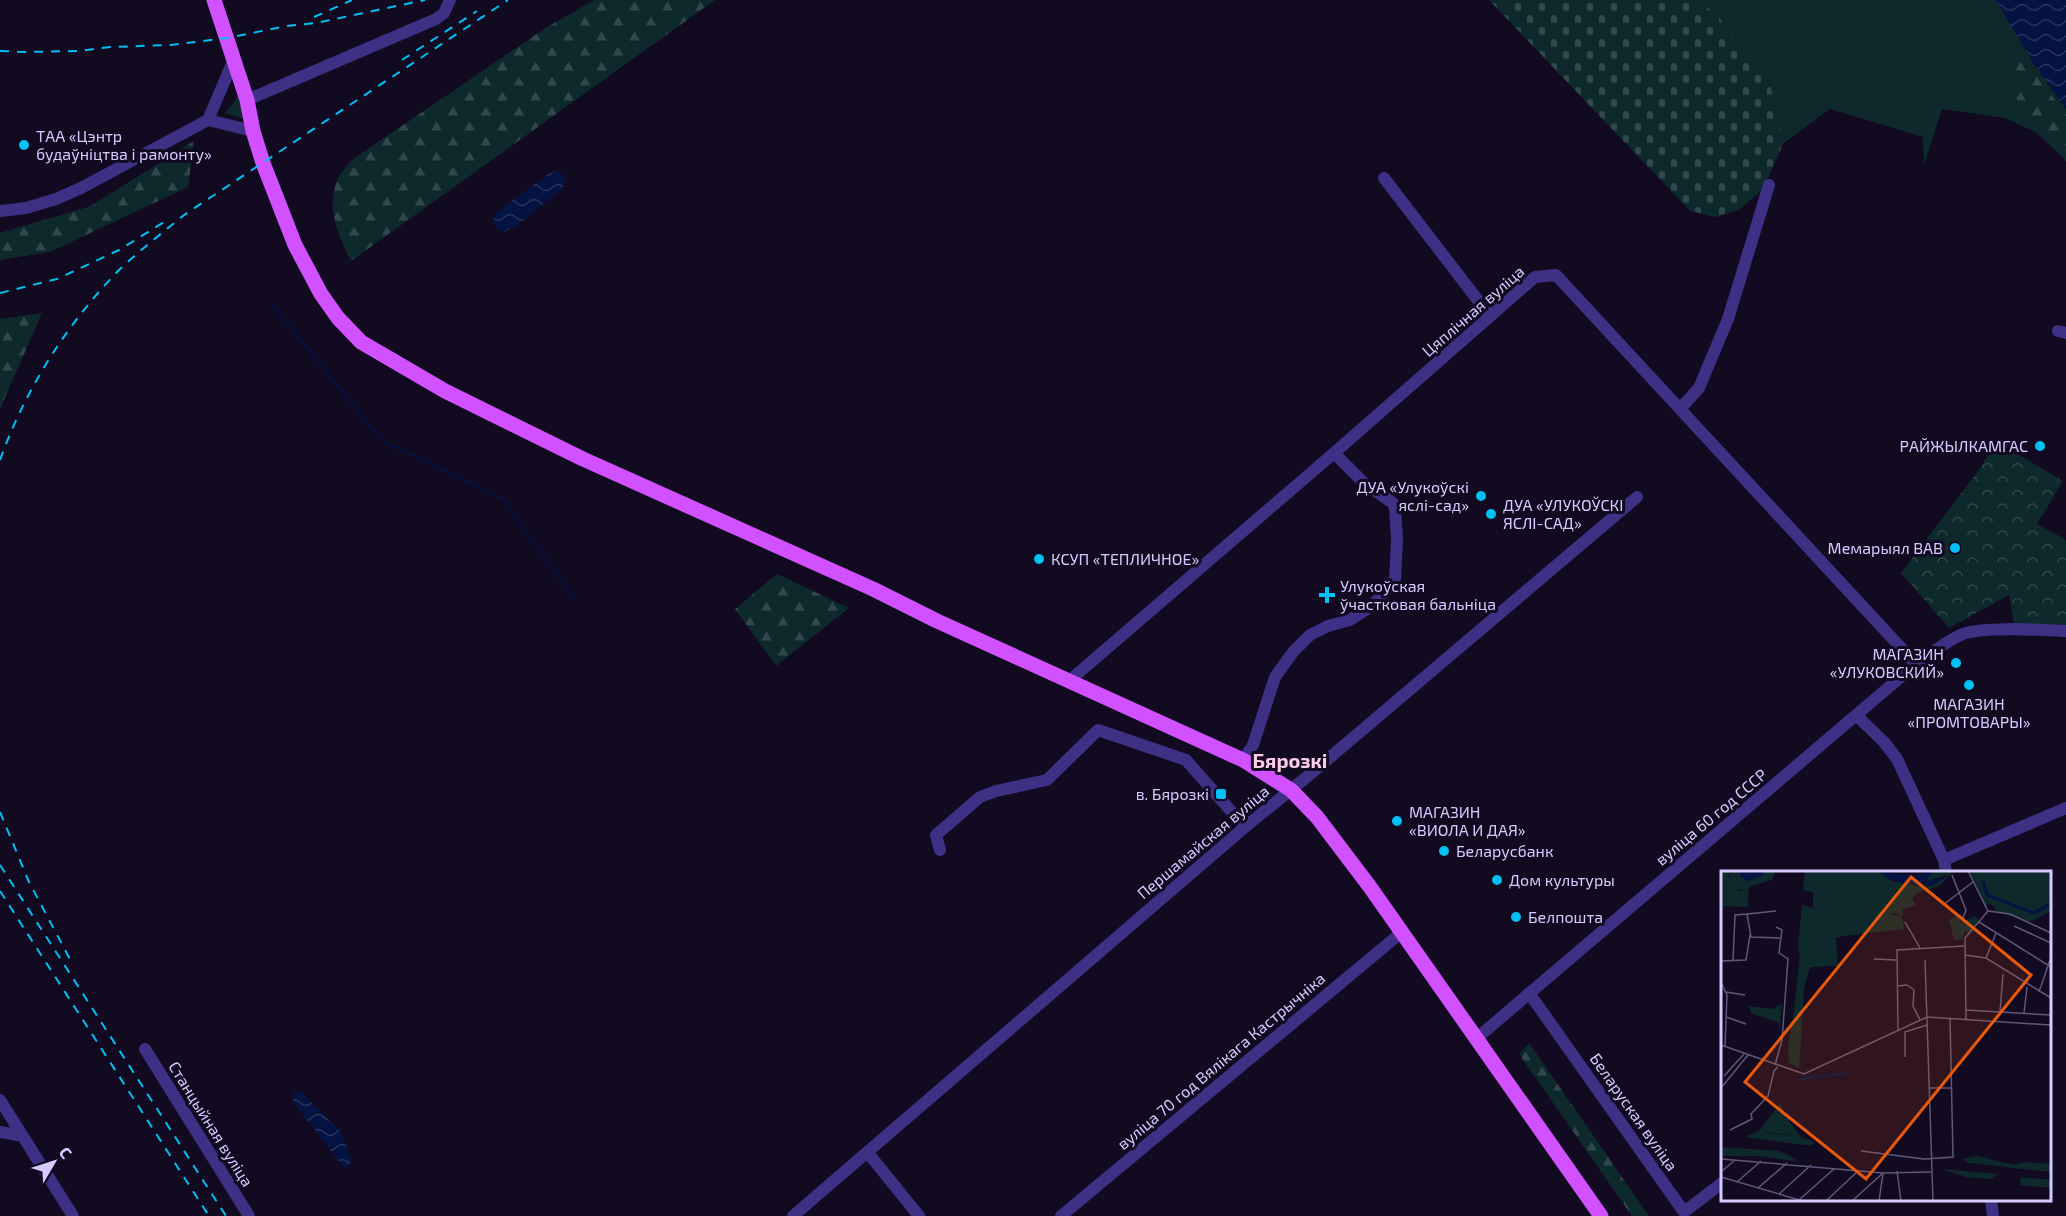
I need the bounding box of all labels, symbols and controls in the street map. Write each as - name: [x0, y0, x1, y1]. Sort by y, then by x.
- place label: ТАА «Цэнтр будаўніцтва і рамонту»: [36, 126, 212, 164]
- marker: ТАА «Цэнтр будаўніцтва і рамонту»: [17, 138, 31, 152]
- street label: Цяплічная вуліца: [1418, 261, 1528, 361]
- place label: РАЙЖЫЛКАМГАС: [1899, 436, 2028, 455]
- marker: РАЙЖЫЛКАМГАС: [2033, 439, 2047, 453]
- place label: ДУА «Улукоўскі яслі-сад»: [1356, 477, 1469, 514]
- marker: ДУА «Улукоўскі яслі-сад»: [1474, 489, 1488, 503]
- place label: ДУА «УЛУКОЎСКІ ЯСЛІ-САД»: [1503, 495, 1623, 532]
- marker: ДУА «УЛУКОЎСКІ ЯСЛІ-САД»: [1484, 507, 1498, 521]
- place label: Мемарыял ВАВ: [1828, 538, 1943, 557]
- marker: Мемарыял ВАВ: [1948, 541, 1962, 555]
- place label: КСУП «ТЕПЛИЧНОЕ»: [1051, 549, 1199, 568]
- marker: КСУП «ТЕПЛИЧНОЕ»: [1032, 552, 1046, 566]
- place label: Улукоўская ўчастковая бальніца: [1340, 576, 1496, 614]
- marker: Улукоўская ўчастковая бальніца: [1318, 586, 1336, 604]
- place label: МАГАЗИН «УЛУКОВСКИЙ»: [1830, 644, 1944, 681]
- marker: МАГАЗИН «УЛУКОВСКИЙ»: [1949, 656, 1963, 670]
- marker: МАГАЗИН «ПРОМТОВАРЫ»: [1962, 678, 1976, 692]
- place label: МАГАЗИН «ПРОМТОВАРЫ»: [1908, 694, 2031, 731]
- district label: Бярозкі: [1253, 748, 1327, 772]
- street label: вуліца 60 год СССР: [1651, 764, 1771, 870]
- street label: Першамайская вуліца: [1133, 781, 1273, 903]
- place label: в. Бярозкі: [1136, 784, 1209, 803]
- marker: в. Бярозкі: [1214, 787, 1228, 801]
- place label: МАГАЗИН «ВИОЛА И ДАЯ»: [1409, 802, 1526, 839]
- marker: МАГАЗИН «ВИОЛА И ДАЯ»: [1390, 814, 1404, 828]
- place label: Беларусбанк: [1456, 841, 1554, 861]
- marker: Беларусбанк: [1437, 844, 1451, 858]
- place label: Дом культуры: [1509, 870, 1615, 890]
- inset map: [1721, 871, 2051, 1201]
- marker: Дом культуры: [1490, 873, 1504, 887]
- place label: Белпошта: [1528, 907, 1603, 926]
- marker: Белпошта: [1509, 910, 1523, 924]
- street label: вуліца 70 год Вялікага Кастрычніка: [1113, 968, 1329, 1154]
- street label: Беларуская вуліца: [1586, 1049, 1682, 1175]
- street label: Станцыйная вуліца: [164, 1058, 258, 1190]
- north arrow: [24, 1132, 84, 1192]
- text: С: [56, 1143, 76, 1162]

